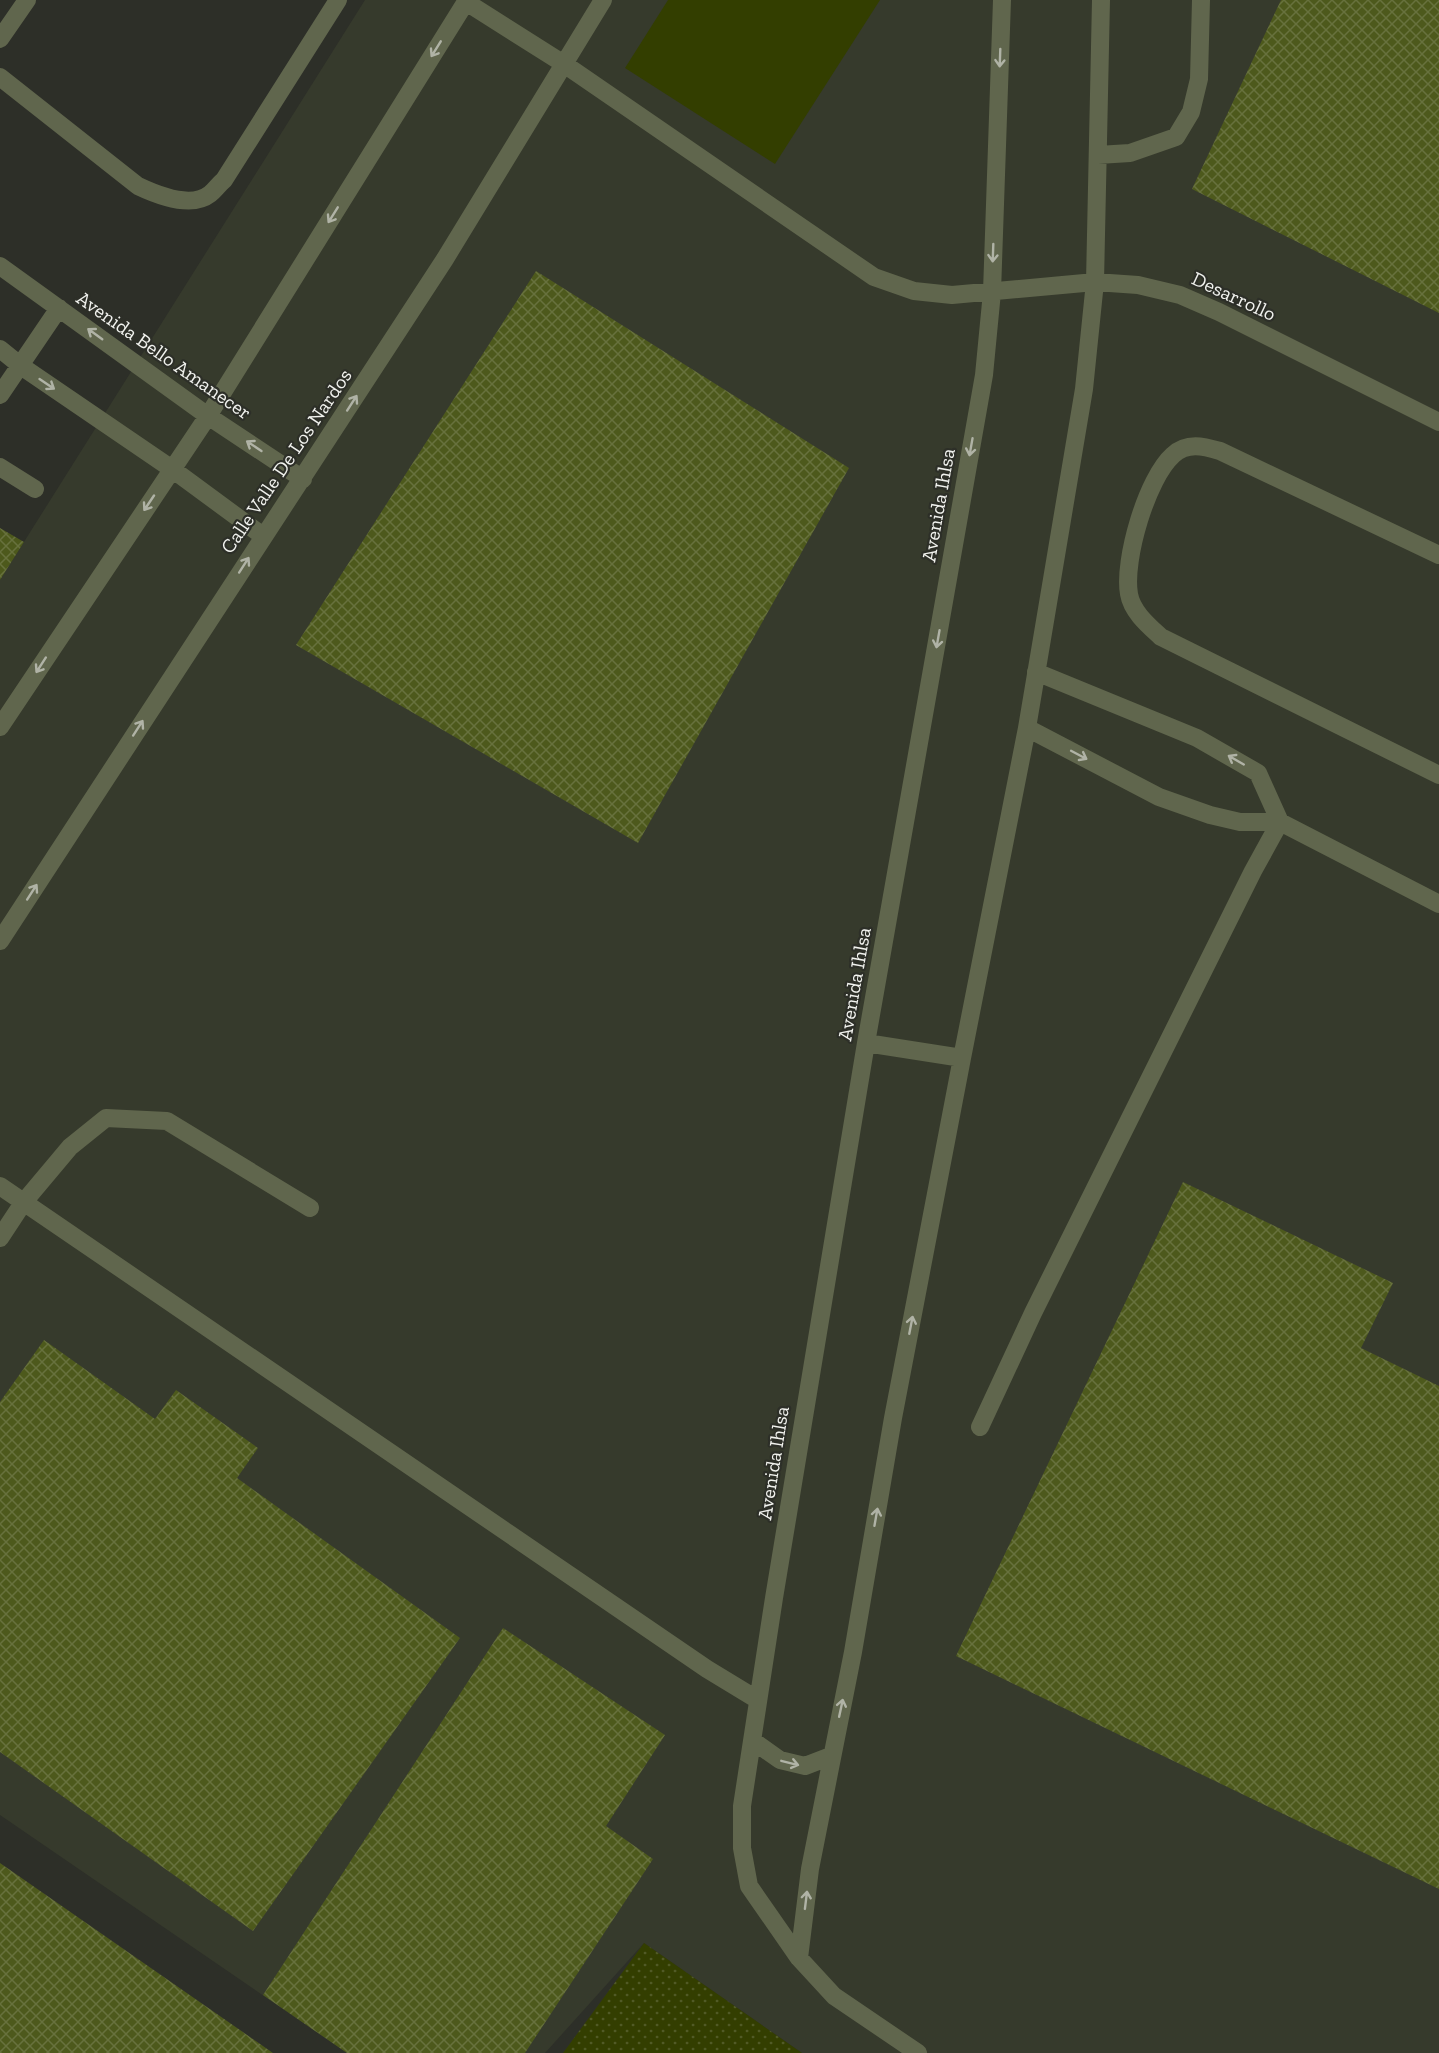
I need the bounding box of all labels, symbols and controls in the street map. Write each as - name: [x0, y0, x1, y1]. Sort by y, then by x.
- one-way arrow: [430, 41, 443, 58]
- one-way arrow: [994, 48, 1006, 68]
- one-way arrow: [326, 206, 339, 223]
- one-way arrow: [987, 243, 999, 263]
- street label: Desarrollo: [1188, 266, 1280, 326]
- street label: Avenida Bello Amanecer: [72, 286, 256, 424]
- one-way arrow: [88, 328, 104, 340]
- street label: Calle Valle De Los Nardos: [215, 364, 357, 558]
- one-way arrow: [38, 378, 55, 390]
- one-way arrow: [346, 395, 358, 411]
- one-way arrow: [965, 437, 976, 456]
- one-way arrow: [246, 440, 263, 452]
- street label: Avenida Ihlsa: [916, 446, 960, 564]
- one-way arrow: [143, 495, 156, 512]
- one-way arrow: [238, 557, 250, 574]
- one-way arrow: [932, 629, 943, 648]
- one-way arrow: [35, 657, 47, 673]
- one-way arrow: [132, 721, 144, 737]
- one-way arrow: [1070, 749, 1087, 761]
- one-way arrow: [1228, 754, 1245, 766]
- one-way arrow: [26, 884, 38, 901]
- street label: Avenida Ihlsa: [832, 925, 876, 1043]
- one-way arrow: [906, 1315, 917, 1335]
- street label: Avenida Ihlsa: [752, 1404, 794, 1522]
- one-way arrow: [871, 1507, 882, 1527]
- one-way arrow: [836, 1699, 847, 1719]
- one-way arrow: [780, 1757, 799, 1769]
- one-way arrow: [801, 1891, 812, 1911]

